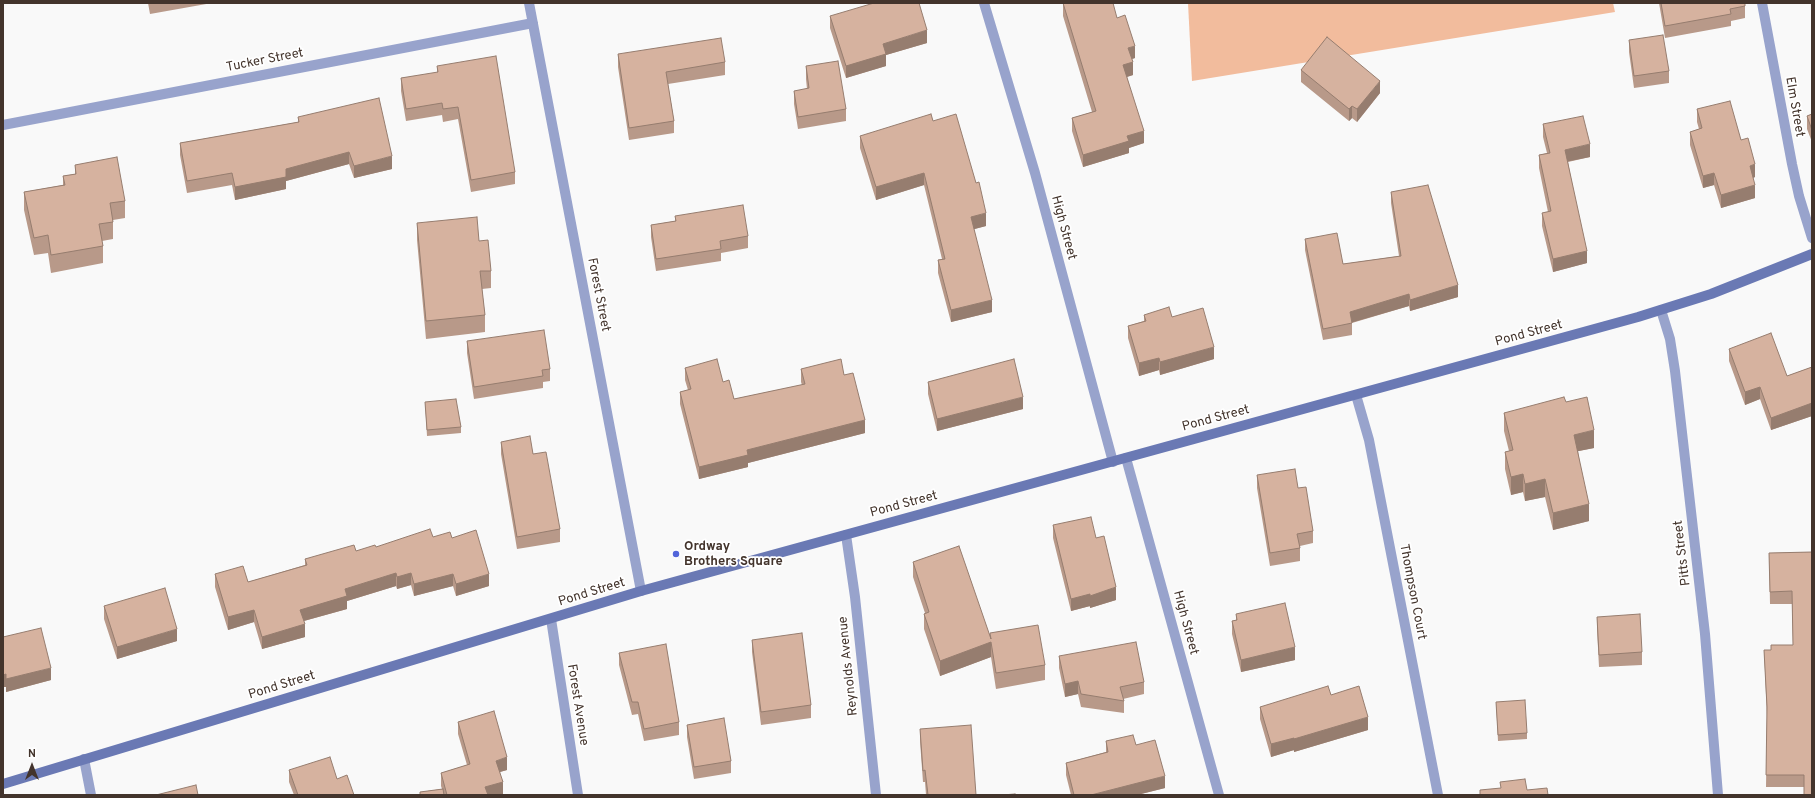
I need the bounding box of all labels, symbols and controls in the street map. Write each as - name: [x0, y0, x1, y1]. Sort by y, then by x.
- street label: Tucker Street: [225, 46, 305, 76]
- street label: Elm Street: [1781, 76, 1807, 138]
- street label: High Street: [1047, 194, 1079, 262]
- street label: Forest Street: [583, 257, 613, 333]
- street label: Pond Street: [1494, 318, 1564, 350]
- street label: Pond Street: [1181, 403, 1251, 435]
- street label: Pond Street: [869, 489, 939, 521]
- street label: Pitts Street: [1671, 519, 1695, 587]
- place label: Ordway Brothers Square: [684, 539, 783, 570]
- street label: Thompson Court: [1395, 543, 1429, 641]
- marker: Ordway Brothers Square: [671, 549, 681, 559]
- street label: Pond Street: [557, 575, 627, 611]
- street label: High Street: [1169, 589, 1201, 657]
- street label: Reynolds Avenue: [836, 615, 862, 717]
- street label: Forest Avenue: [563, 663, 591, 747]
- street label: Pond Street: [247, 668, 317, 704]
- north arrow: [12, 746, 52, 786]
- text: N: [28, 747, 36, 761]

